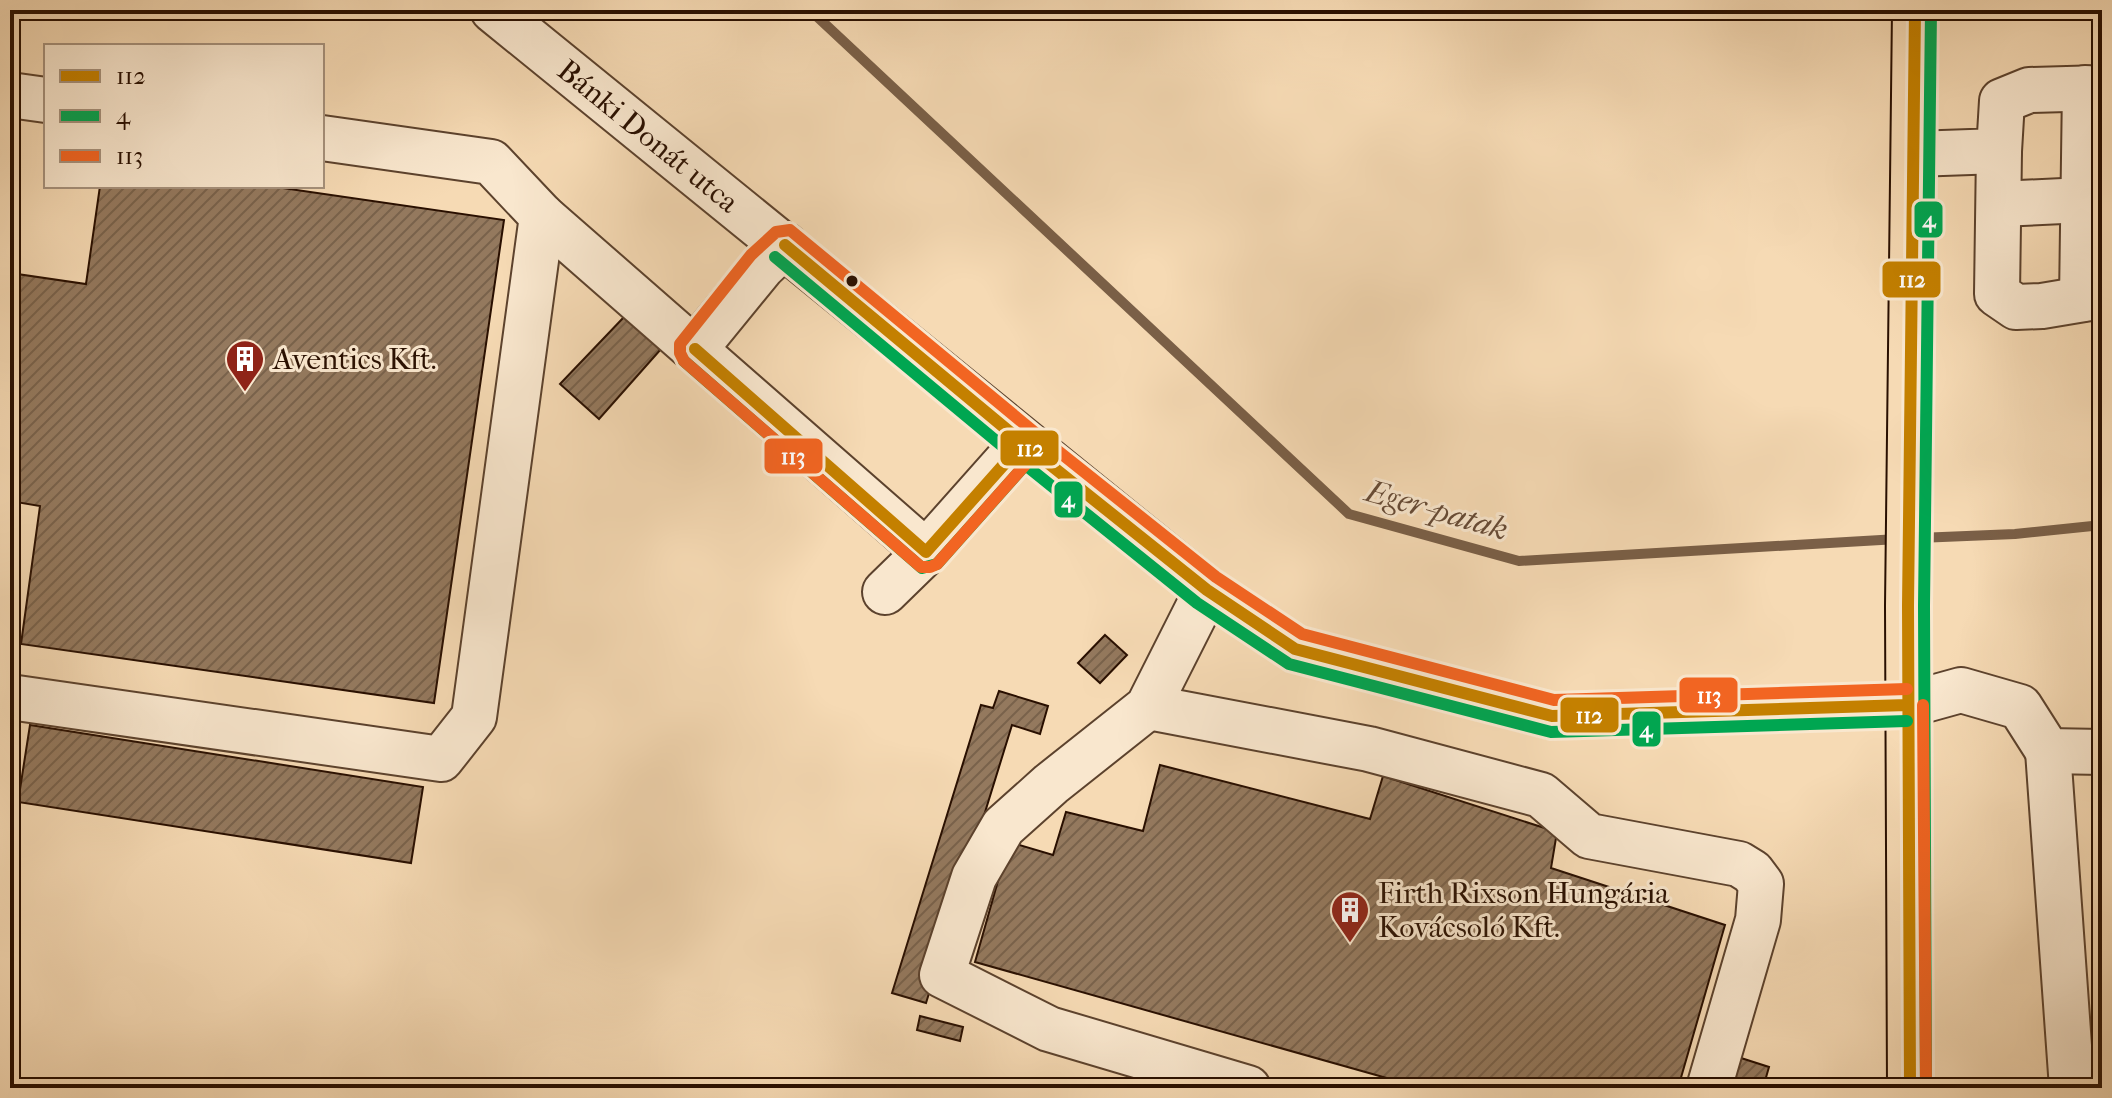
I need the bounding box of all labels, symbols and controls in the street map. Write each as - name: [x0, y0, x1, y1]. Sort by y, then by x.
- legend: [44, 44, 324, 188]
- street label: Bánki Donát utca: [551, 52, 747, 221]
- text: 112: [116, 62, 145, 90]
- text: 4: [116, 102, 131, 130]
- text: 113: [116, 142, 143, 170]
- line badge: 4: [1913, 200, 1944, 239]
- text: 4: [1922, 207, 1937, 233]
- line badge: 112: [1881, 260, 1942, 299]
- text: 112: [1898, 267, 1926, 293]
- unlabelled marker: [844, 273, 860, 289]
- building icon: Aventics Kft.: [224, 338, 266, 393]
- place label: Aventics Kft.: [272, 342, 437, 377]
- line badge: 112: [999, 429, 1060, 467]
- text: 112: [1016, 436, 1044, 462]
- line badge: 113: [763, 437, 824, 475]
- text: 113: [781, 444, 805, 470]
- water label: Eger-patak: [1360, 472, 1512, 548]
- line badge: 4: [1053, 480, 1084, 519]
- text: 4: [1061, 487, 1076, 513]
- line badge: 113: [1678, 676, 1739, 714]
- text: 113: [1697, 683, 1721, 709]
- line badge: 112: [1559, 696, 1620, 734]
- text: 112: [1575, 703, 1603, 729]
- line badge: 4: [1631, 710, 1662, 748]
- text: 4: [1639, 717, 1654, 743]
- place label: Firth Rixson Hungária Kovácsoló Kft.: [1378, 876, 1670, 945]
- building icon: Firth Rixson Hungária Kovácsoló Kft.: [1329, 889, 1371, 944]

